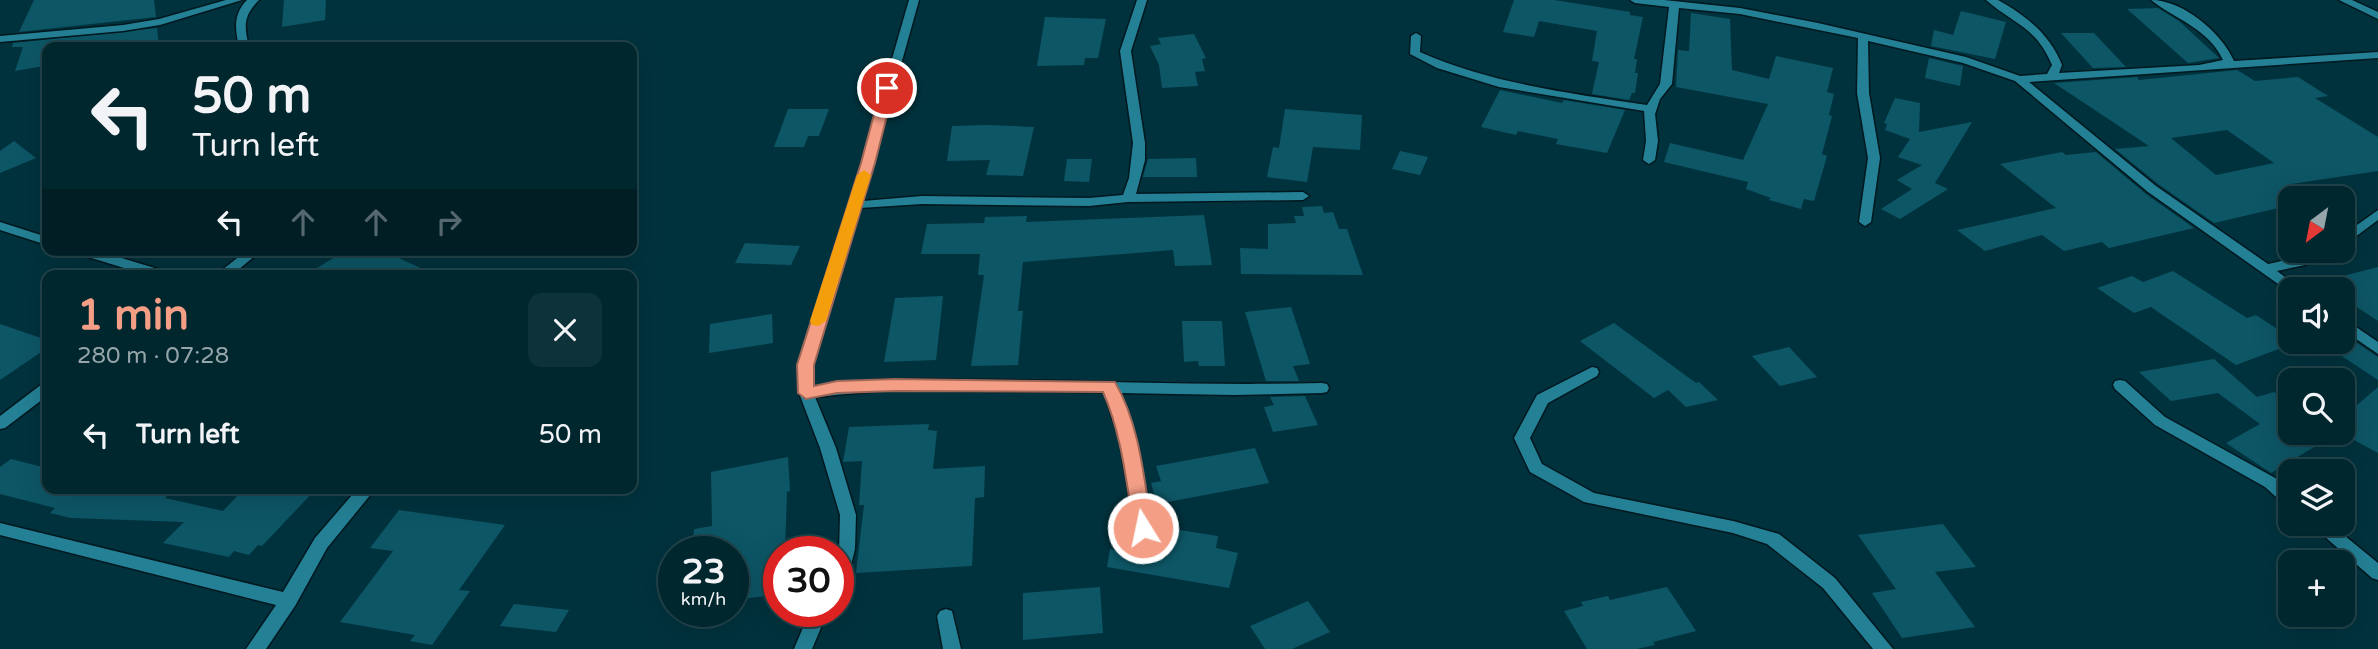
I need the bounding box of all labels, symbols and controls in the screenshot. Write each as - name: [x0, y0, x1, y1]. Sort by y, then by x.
- pin: [857, 58, 917, 118]
- text: 50 m: [192, 67, 311, 126]
- icon: arrive: [868, 69, 906, 107]
- icon: left: [77, 70, 168, 161]
- text: Turn left: [192, 127, 319, 165]
- north arrow: [2278, 186, 2356, 262]
- map controls: [2278, 186, 2355, 627]
- icon: left: [211, 203, 249, 241]
- icon: ahead: [284, 203, 322, 241]
- icon: ahead: [357, 203, 395, 241]
- icon: right: [430, 203, 468, 241]
- button: sound: [2278, 277, 2355, 354]
- text: 1 min: [77, 290, 189, 341]
- button: close: [528, 293, 602, 367]
- text: 280 m · 07:28: [77, 342, 229, 370]
- button: search: [2278, 368, 2355, 445]
- icon: left: [77, 416, 115, 454]
- text: Turn left: [136, 419, 239, 450]
- text: 50 m: [539, 419, 602, 450]
- button: layers: [2278, 459, 2355, 536]
- position arrow: [1106, 491, 1180, 565]
- speed limit sign: 30: [763, 536, 854, 627]
- button: +: [2278, 550, 2355, 627]
- text: 23: [682, 551, 725, 593]
- text: km/h: [681, 588, 726, 610]

